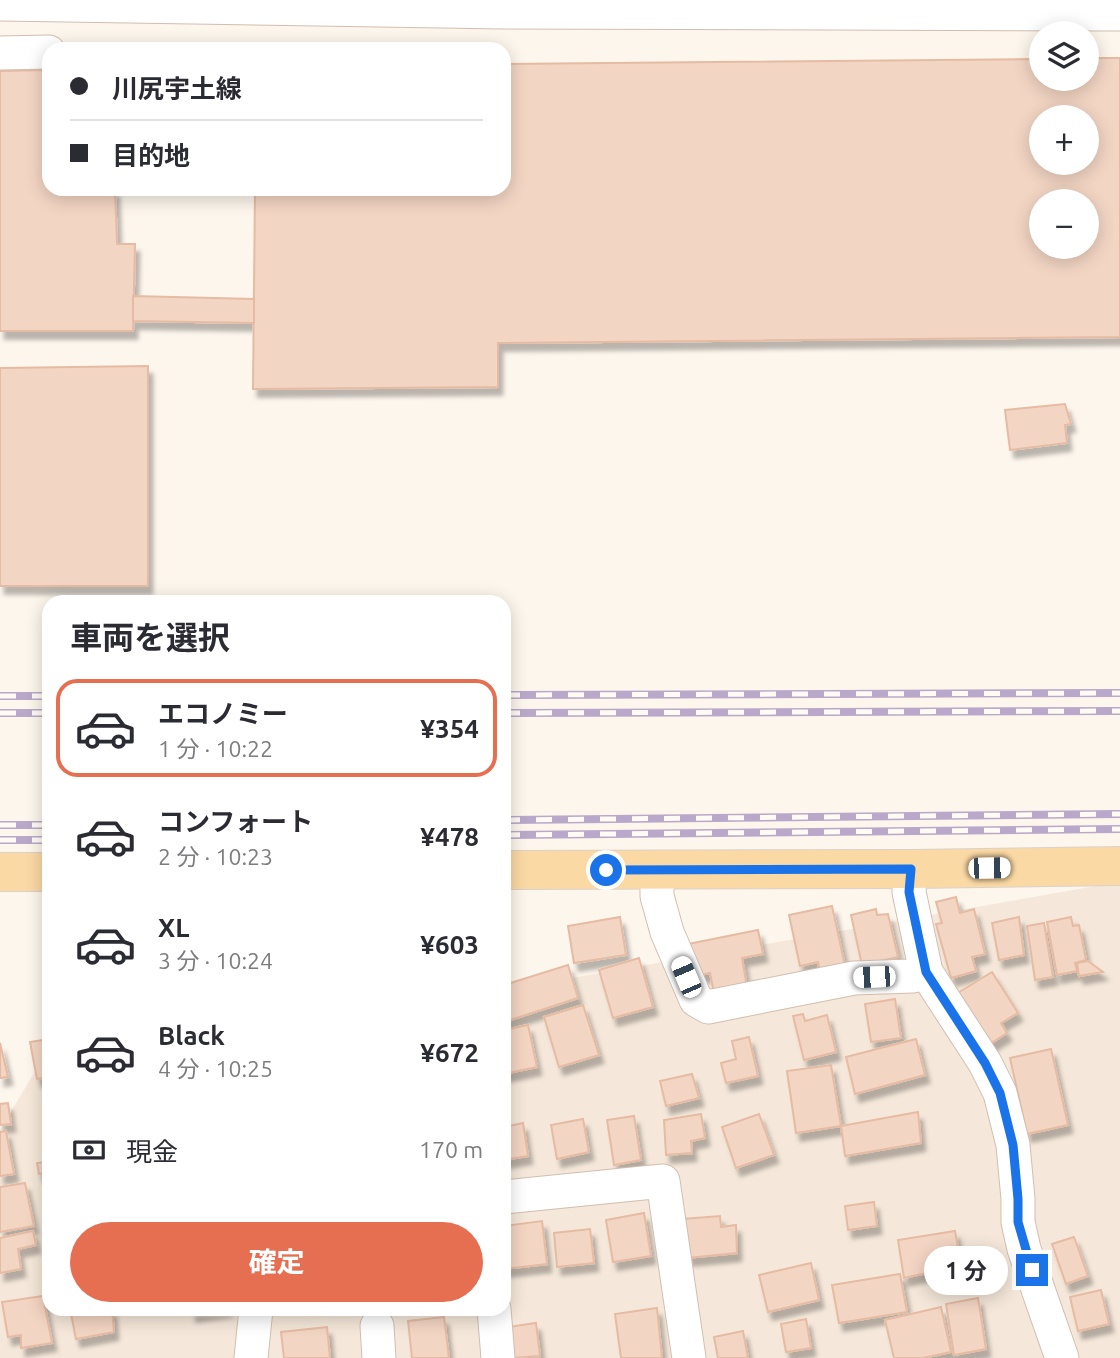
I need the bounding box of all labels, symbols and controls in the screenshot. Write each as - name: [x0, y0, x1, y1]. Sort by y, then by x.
- map controls: [1029, 21, 1099, 259]
- button: layers: [1029, 21, 1099, 91]
- text: 川尻宇土線: [112, 74, 242, 103]
- button: +: [1029, 105, 1099, 175]
- text: 目的地: [112, 141, 190, 170]
- button: −: [1029, 189, 1099, 259]
- text: 車両を選択: [70, 619, 230, 655]
- icon: car: [74, 697, 137, 760]
- text: エコノミー: [158, 699, 288, 728]
- text: ¥354: [420, 714, 479, 743]
- text: 1 分 · 10:22: [158, 736, 273, 761]
- icon: car: [74, 805, 137, 868]
- text: コンフォート: [158, 807, 313, 836]
- text: ¥478: [420, 822, 479, 851]
- text: 2 分 · 10:23: [158, 844, 273, 869]
- route start: [590, 854, 622, 886]
- car: [968, 857, 1011, 879]
- icon: car: [74, 913, 137, 976]
- text: XL: [158, 913, 189, 942]
- text: ¥603: [420, 930, 479, 959]
- text: 3 分 · 10:24: [158, 948, 273, 973]
- car: [669, 954, 704, 1000]
- car: [853, 966, 896, 988]
- icon: car: [74, 1021, 137, 1084]
- text: Black: [158, 1021, 225, 1050]
- text: ¥672: [420, 1038, 479, 1067]
- text: 4 分 · 10:25: [158, 1056, 273, 1081]
- icon: cash: [70, 1131, 108, 1169]
- text: 現金: [126, 1137, 178, 1166]
- text: 170 m: [419, 1137, 483, 1162]
- button: 確定: [70, 1222, 483, 1302]
- callout: 1 分: [923, 1246, 1007, 1294]
- route end: [1016, 1254, 1048, 1286]
- text: 1 分: [945, 1258, 987, 1283]

